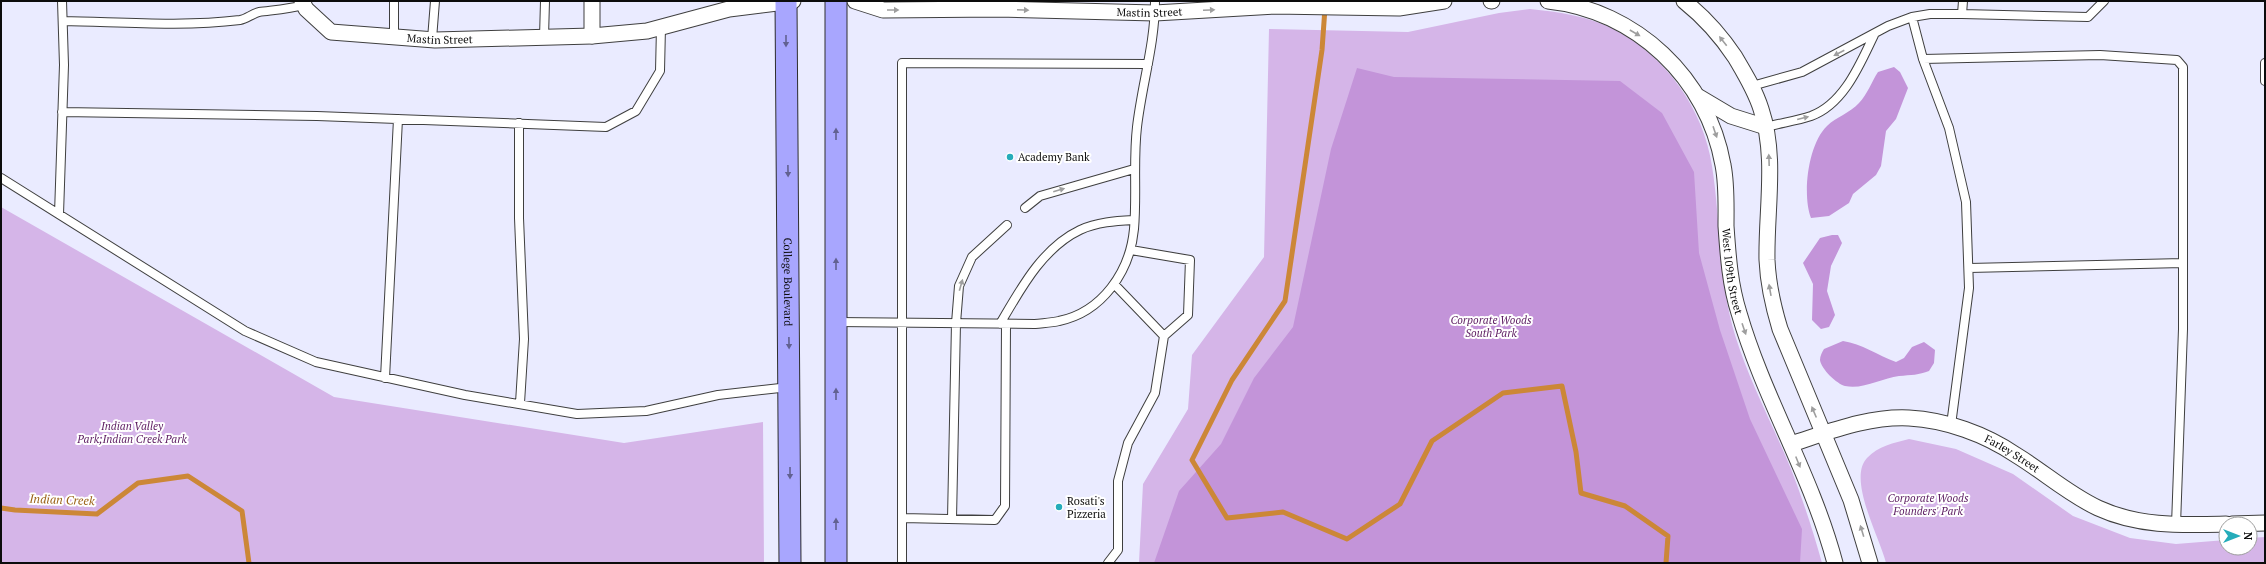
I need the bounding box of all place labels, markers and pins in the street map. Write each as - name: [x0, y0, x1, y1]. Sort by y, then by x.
- place label: Academy Bank: [1018, 150, 1090, 164]
- marker: Academy Bank: [1005, 152, 1015, 162]
- place label: Rosati's Pizzeria: [1067, 494, 1106, 521]
- marker: Rosati's Pizzeria: [1054, 502, 1064, 512]

